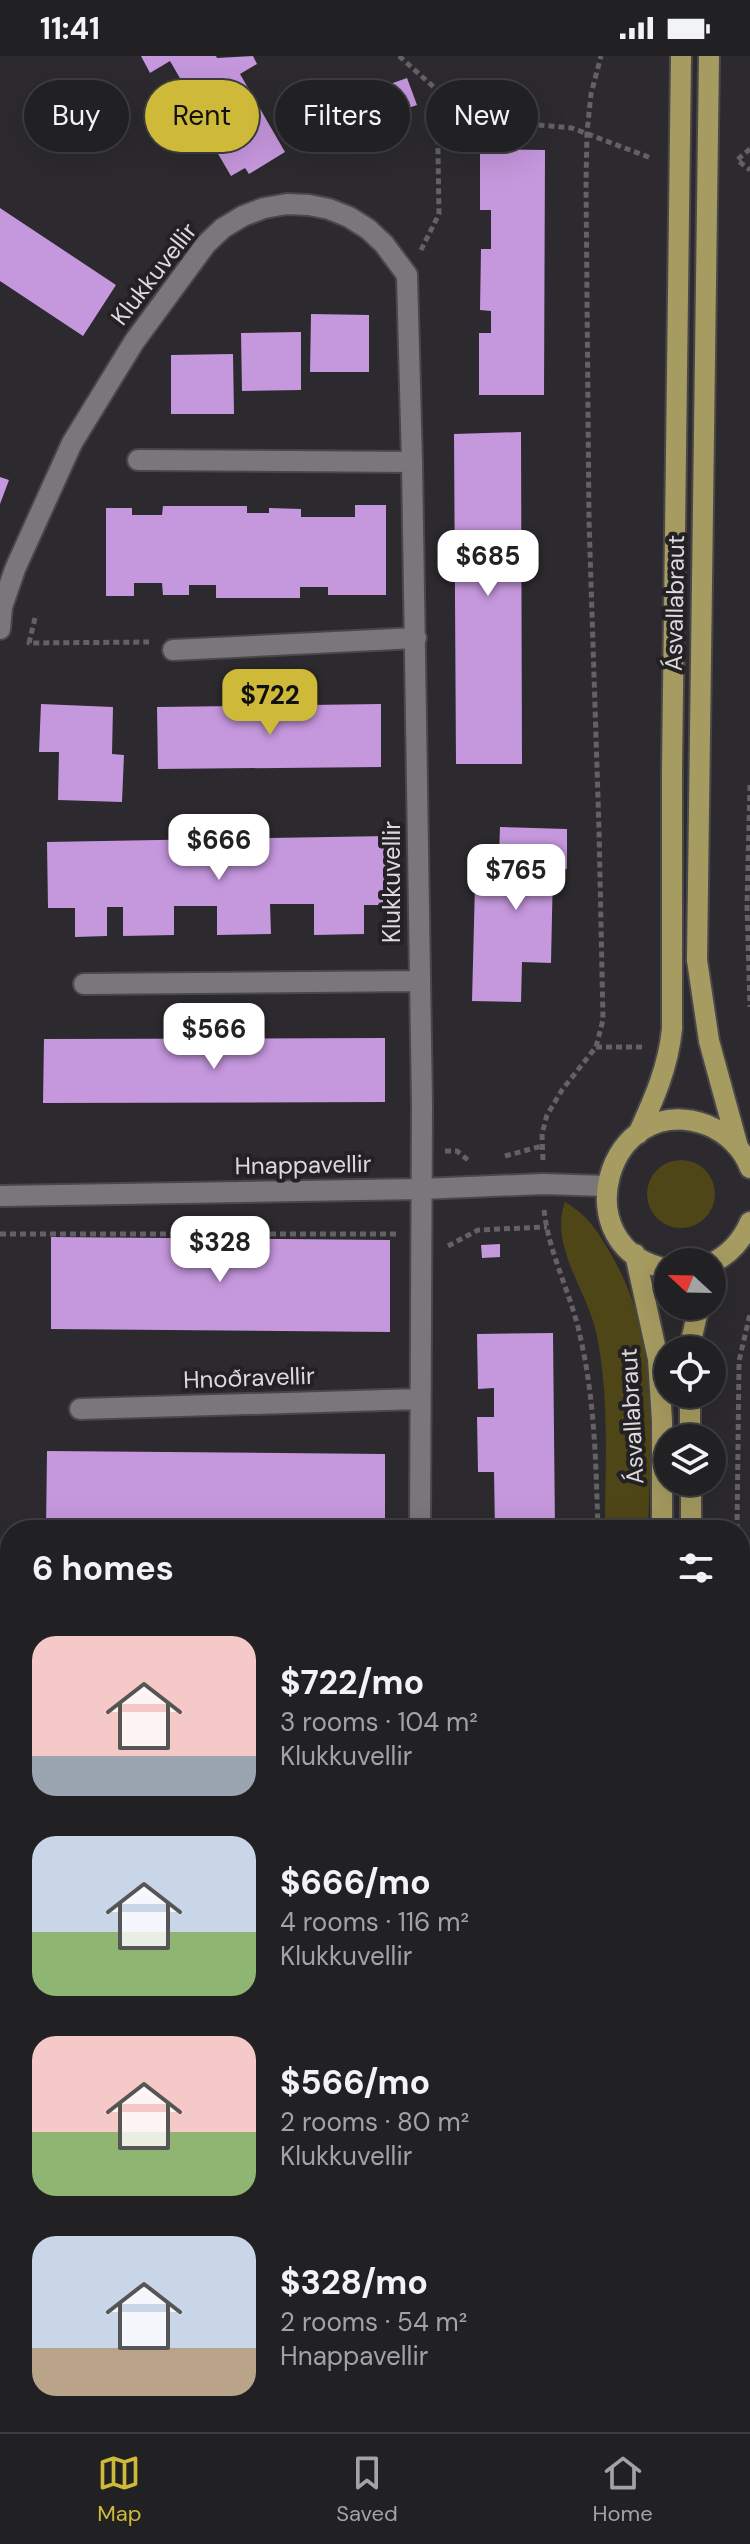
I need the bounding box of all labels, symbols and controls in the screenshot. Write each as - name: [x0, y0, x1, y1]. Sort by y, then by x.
- text: 11:41: [40, 9, 100, 48]
- chip: Buy: [24, 80, 129, 152]
- chip: Rent: [145, 80, 259, 152]
- chip: Filters: [275, 80, 410, 152]
- chip: New: [426, 80, 538, 152]
- street label: Klukkuvellir: [104, 216, 203, 331]
- pin: $685: [441, 530, 535, 598]
- street label: Ásvallabraut: [658, 535, 691, 671]
- text: $685: [456, 539, 520, 573]
- pin: $722: [223, 669, 317, 737]
- text: $722: [240, 678, 300, 712]
- pin: $666: [172, 814, 266, 882]
- street label: Klukkuvellir: [376, 821, 407, 943]
- text: $666: [186, 823, 252, 857]
- pin: $765: [469, 844, 563, 912]
- text: $765: [485, 853, 547, 887]
- pin: $566: [167, 1003, 261, 1071]
- text: $566: [182, 1012, 246, 1046]
- street label: Hnappavellir: [234, 1148, 372, 1181]
- pin: $328: [173, 1216, 267, 1284]
- text: $328: [189, 1225, 251, 1259]
- north arrow: [654, 1248, 726, 1320]
- map controls: [654, 1248, 726, 1496]
- button: locate: [654, 1336, 726, 1408]
- street label: Ásvallabraut: [612, 1347, 651, 1485]
- street label: Hnoðravellir: [183, 1360, 315, 1395]
- button: layers: [654, 1424, 726, 1496]
- text: 6 homes: [32, 1546, 174, 1591]
- icon: filters: [674, 1546, 718, 1590]
- text: $722/mo: [280, 1660, 424, 1705]
- icon: home: [96, 1668, 192, 1764]
- text: 3 rooms · 104 m²: [280, 1705, 478, 1739]
- text: Klukkuvellir: [280, 1739, 412, 1773]
- text: $666/mo: [280, 1860, 431, 1905]
- icon: home: [96, 1868, 192, 1964]
- text: 4 rooms · 116 m²: [280, 1905, 469, 1939]
- text: Klukkuvellir: [280, 1939, 412, 1973]
- text: $566/mo: [280, 2060, 430, 2105]
- icon: home: [96, 2068, 192, 2164]
- text: 2 rooms · 80 m²: [280, 2105, 469, 2139]
- text: Klukkuvellir: [280, 2139, 412, 2173]
- text: $328/mo: [280, 2260, 428, 2305]
- icon: home: [96, 2268, 192, 2364]
- text: 2 rooms · 54 m²: [280, 2305, 467, 2339]
- text: Hnappavellir: [280, 2339, 428, 2373]
- tab: Map: [97, 2451, 142, 2528]
- tab: Saved: [336, 2451, 398, 2528]
- tab: Home: [593, 2451, 653, 2528]

